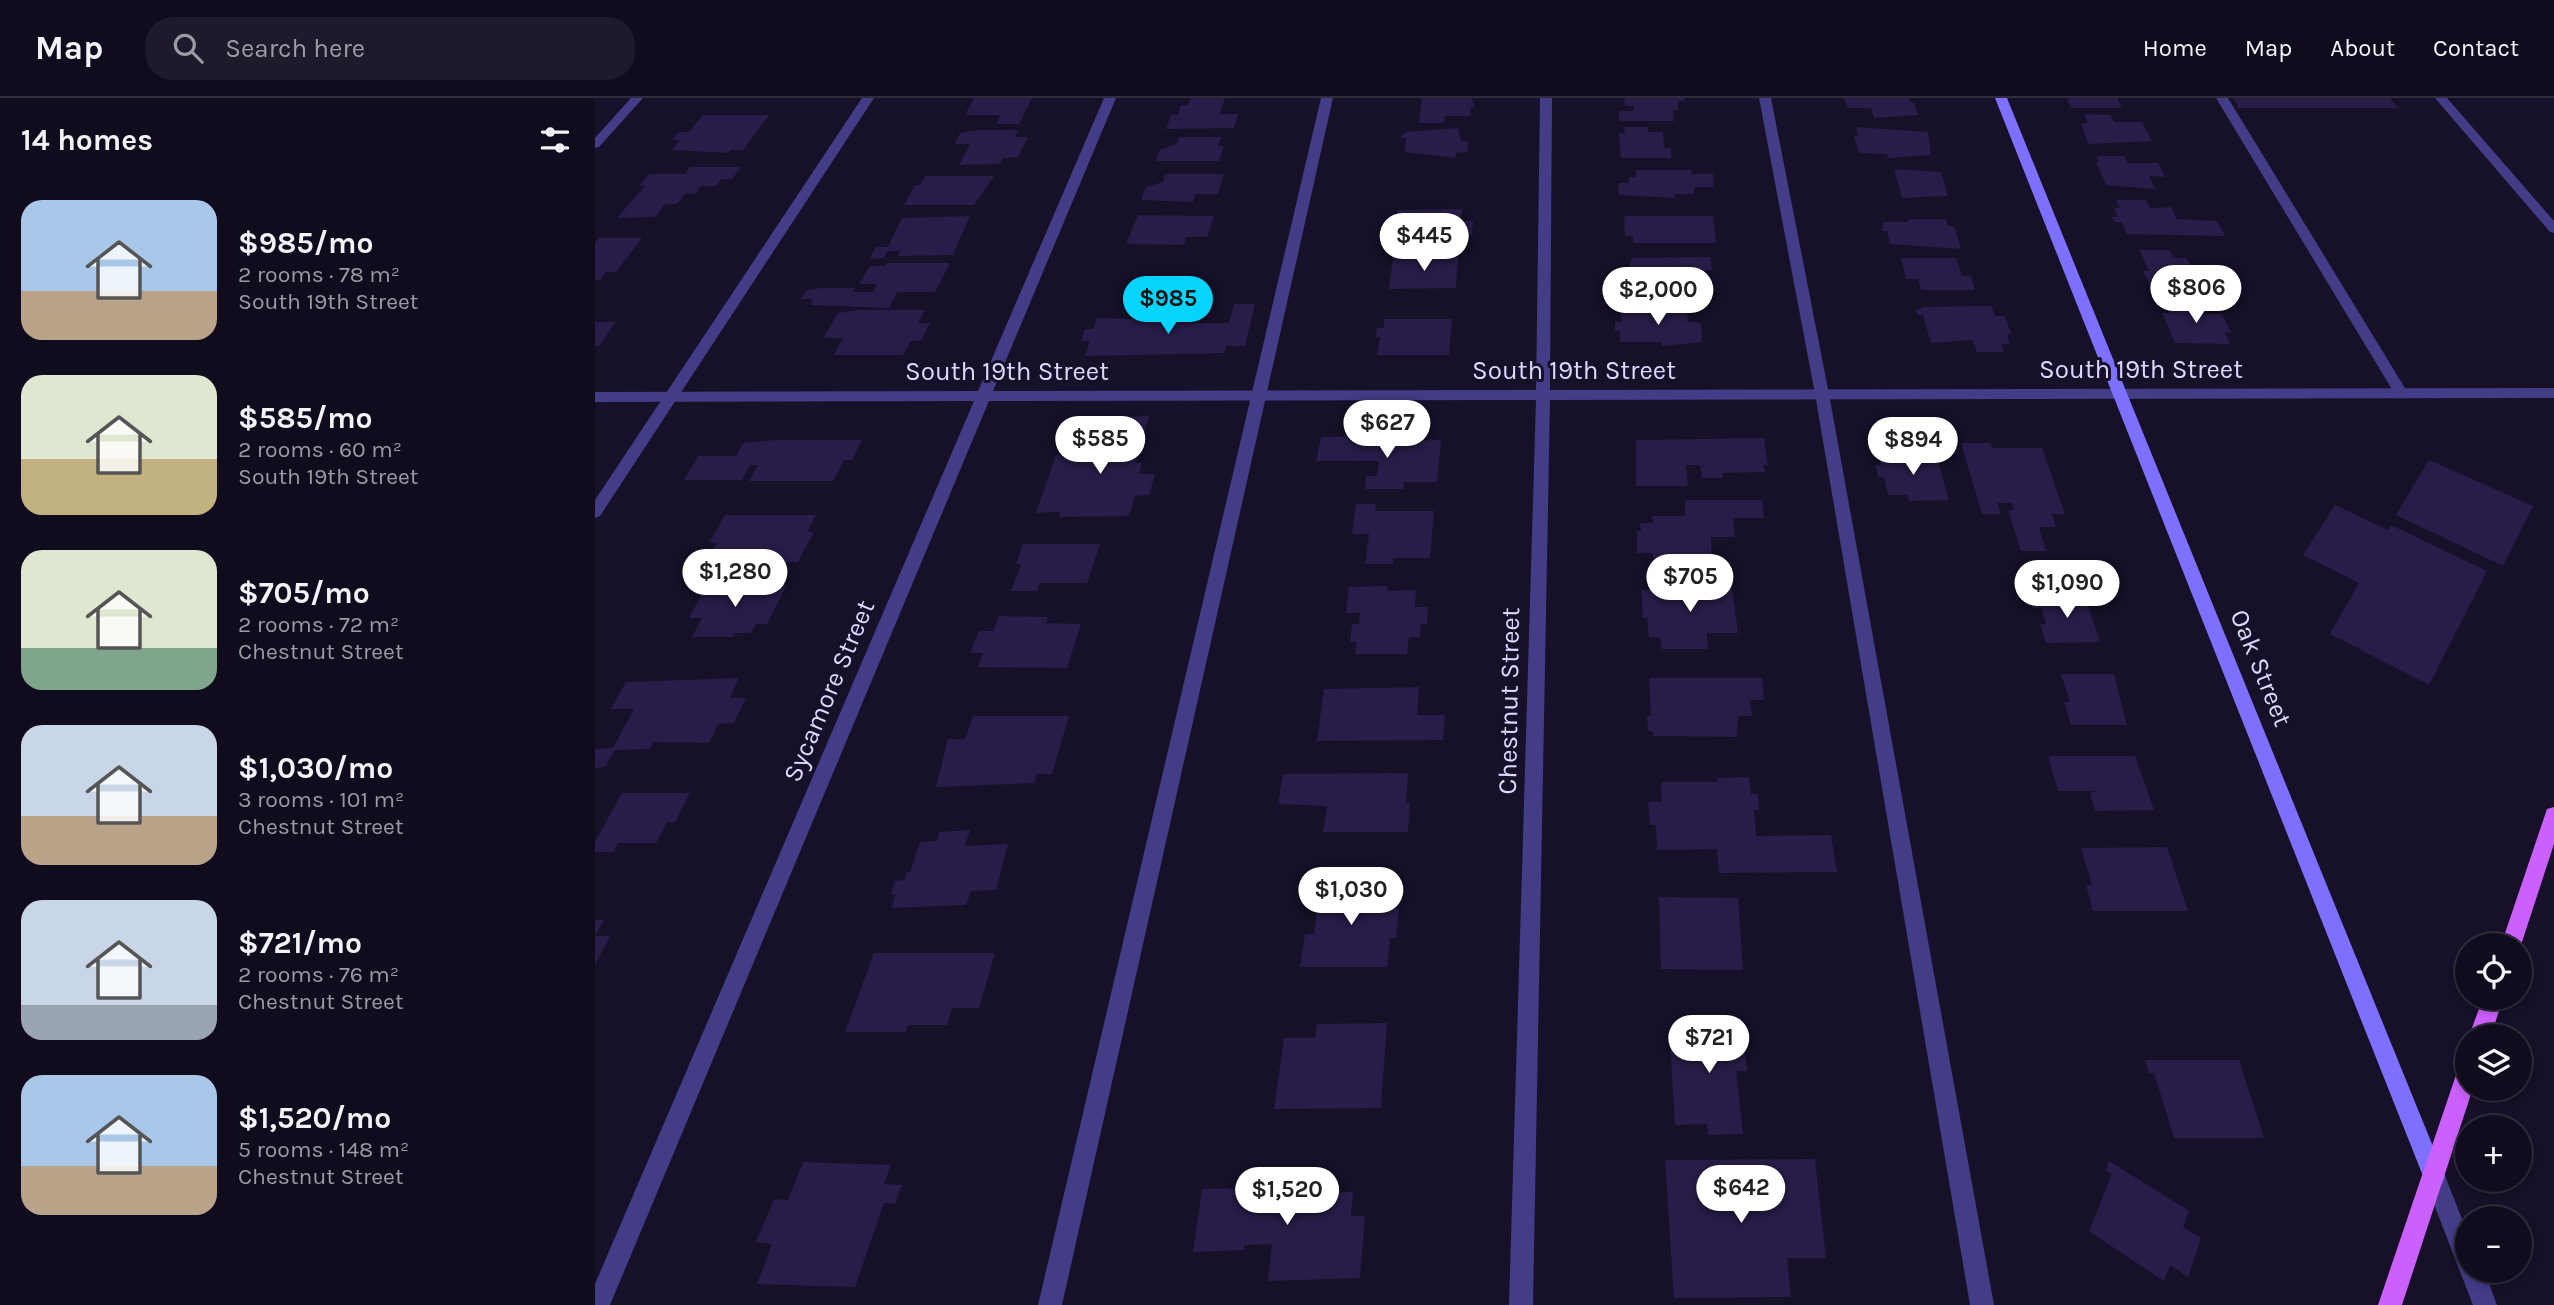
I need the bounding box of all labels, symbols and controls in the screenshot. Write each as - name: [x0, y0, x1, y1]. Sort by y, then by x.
- search box: [145, 17, 635, 80]
- text: Map: [35, 29, 103, 67]
- icon: search: [169, 29, 207, 67]
- text: Search here: [225, 33, 365, 64]
- text: Home: [2143, 34, 2207, 62]
- text: Map: [2245, 34, 2292, 62]
- text: About: [2330, 34, 2395, 62]
- text: Contact: [2433, 34, 2519, 62]
- icon: filters: [536, 121, 574, 159]
- text: 14 homes: [21, 122, 153, 158]
- pin: $445: [1383, 214, 1465, 273]
- text: $445: [1396, 222, 1452, 249]
- text: $985/mo: [238, 225, 373, 261]
- icon: home: [77, 228, 161, 312]
- text: 2 rooms · 78 m²: [238, 261, 400, 288]
- pin: $806: [2155, 266, 2237, 325]
- pin: $2,000: [1601, 268, 1715, 327]
- text: $806: [2166, 274, 2226, 301]
- pin: $985: [1127, 276, 1209, 336]
- text: $2,000: [1618, 276, 1698, 303]
- text: $985: [1139, 285, 1197, 312]
- text: South 19th Street: [238, 288, 418, 315]
- street label: South 19th Street: [2039, 354, 2243, 385]
- street label: South 19th Street: [1472, 355, 1676, 386]
- street label: South 19th Street: [905, 356, 1109, 387]
- text: $585/mo: [238, 400, 373, 436]
- pin: $627: [1346, 400, 1428, 460]
- icon: home: [77, 403, 161, 487]
- text: $627: [1359, 409, 1415, 436]
- pin: $585: [1059, 416, 1141, 476]
- pin: $894: [1872, 418, 1954, 477]
- text: $585: [1071, 425, 1129, 452]
- text: $894: [1884, 426, 1942, 453]
- text: 2 rooms · 60 m²: [238, 436, 402, 463]
- text: South 19th Street: [238, 463, 418, 490]
- pin: $1,280: [678, 550, 792, 609]
- pin: $705: [1649, 554, 1731, 614]
- text: $1,280: [698, 558, 772, 585]
- pin: $1,090: [2010, 560, 2124, 620]
- text: $705: [1662, 563, 1718, 590]
- text: $1,090: [2031, 569, 2104, 596]
- text: $705/mo: [238, 575, 370, 611]
- icon: home: [77, 578, 161, 662]
- street label: Sycamore Street: [777, 595, 881, 787]
- street label: Oak Street: [2224, 605, 2299, 731]
- street label: Chestnut Street: [1492, 607, 1526, 795]
- text: 2 rooms · 72 m²: [238, 611, 399, 638]
- text: Chestnut Street: [238, 638, 404, 665]
- text: $1,030/mo: [238, 750, 393, 786]
- icon: home: [77, 753, 161, 837]
- text: 3 rooms · 101 m²: [238, 786, 404, 813]
- text: Chestnut Street: [238, 813, 404, 840]
- pin: $1,030: [1294, 868, 1408, 927]
- text: $1,030: [1314, 876, 1388, 903]
- text: $721/mo: [238, 925, 362, 961]
- icon: home: [77, 928, 161, 1012]
- map controls: [2455, 933, 2532, 1283]
- button: locate: [2455, 933, 2532, 1010]
- text: 2 rooms · 76 m²: [238, 961, 399, 988]
- text: Chestnut Street: [238, 988, 404, 1015]
- pin: $721: [1668, 1016, 1750, 1075]
- text: $721: [1684, 1024, 1734, 1051]
- button: layers: [2455, 1024, 2532, 1101]
- text: $1,520/mo: [238, 1100, 391, 1136]
- icon: home: [77, 1103, 161, 1187]
- button: +: [2455, 1115, 2532, 1192]
- text: 5 rooms · 148 m²: [238, 1136, 409, 1163]
- text: Chestnut Street: [238, 1163, 404, 1190]
- pin: $642: [1700, 1166, 1782, 1225]
- pin: $1,520: [1230, 1168, 1344, 1227]
- text: $642: [1712, 1174, 1770, 1201]
- text: $1,520: [1251, 1176, 1323, 1203]
- button: −: [2455, 1206, 2532, 1283]

